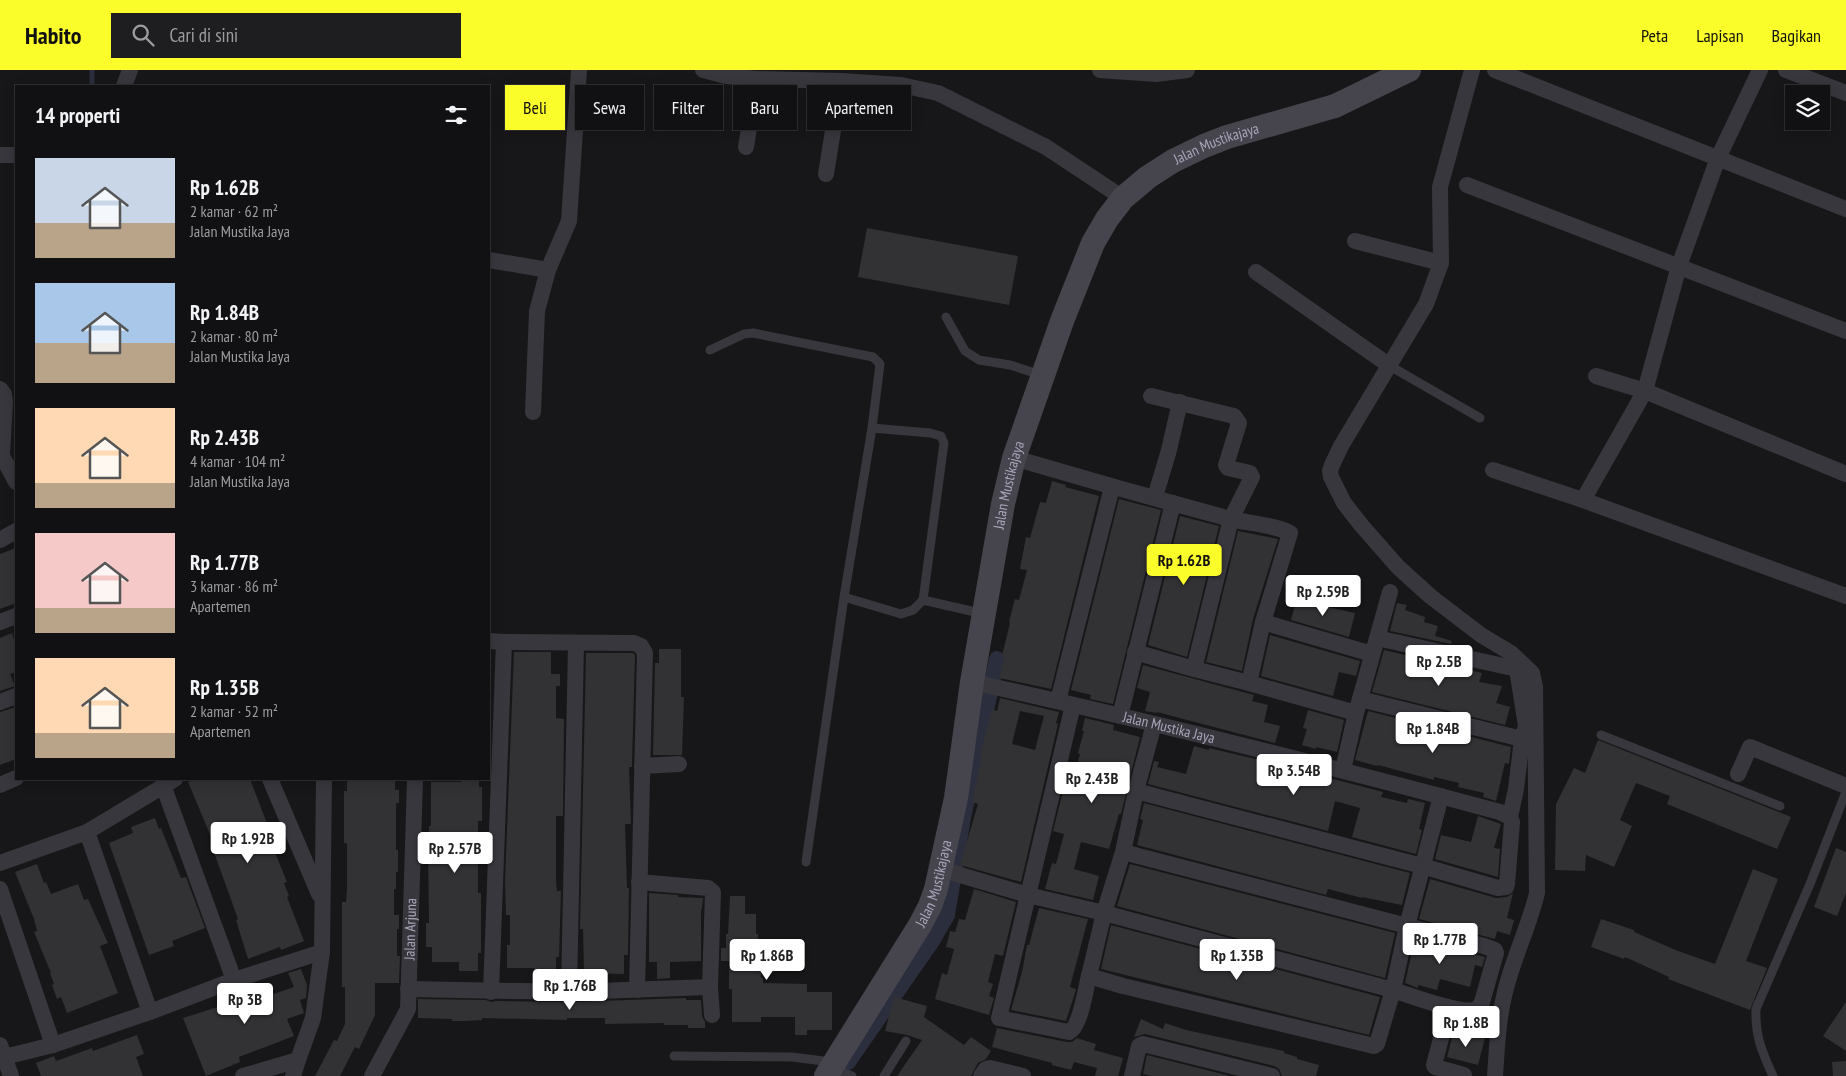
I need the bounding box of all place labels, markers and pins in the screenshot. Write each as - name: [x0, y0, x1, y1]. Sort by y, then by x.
- pin: Rp 1.62B: [1132, 544, 1236, 586]
- pin: Rp 2.59B: [1271, 574, 1375, 617]
- pin: Rp 2.5B: [1393, 644, 1485, 687]
- pin: Rp 1.84B: [1381, 712, 1485, 754]
- pin: Rp 3.54B: [1242, 754, 1346, 796]
- pin: Rp 2.43B: [1040, 762, 1144, 804]
- pin: Rp 1.92B: [196, 822, 300, 864]
- pin: Rp 2.57B: [403, 832, 507, 874]
- pin: Rp 1.77B: [1388, 922, 1492, 965]
- pin: Rp 1.86B: [715, 938, 819, 981]
- pin: Rp 1.35B: [1185, 938, 1289, 981]
- pin: Rp 1.76B: [518, 968, 622, 1011]
- pin: Rp 3B: [210, 982, 280, 1025]
- pin: Rp 1.8B: [1420, 1006, 1512, 1048]

